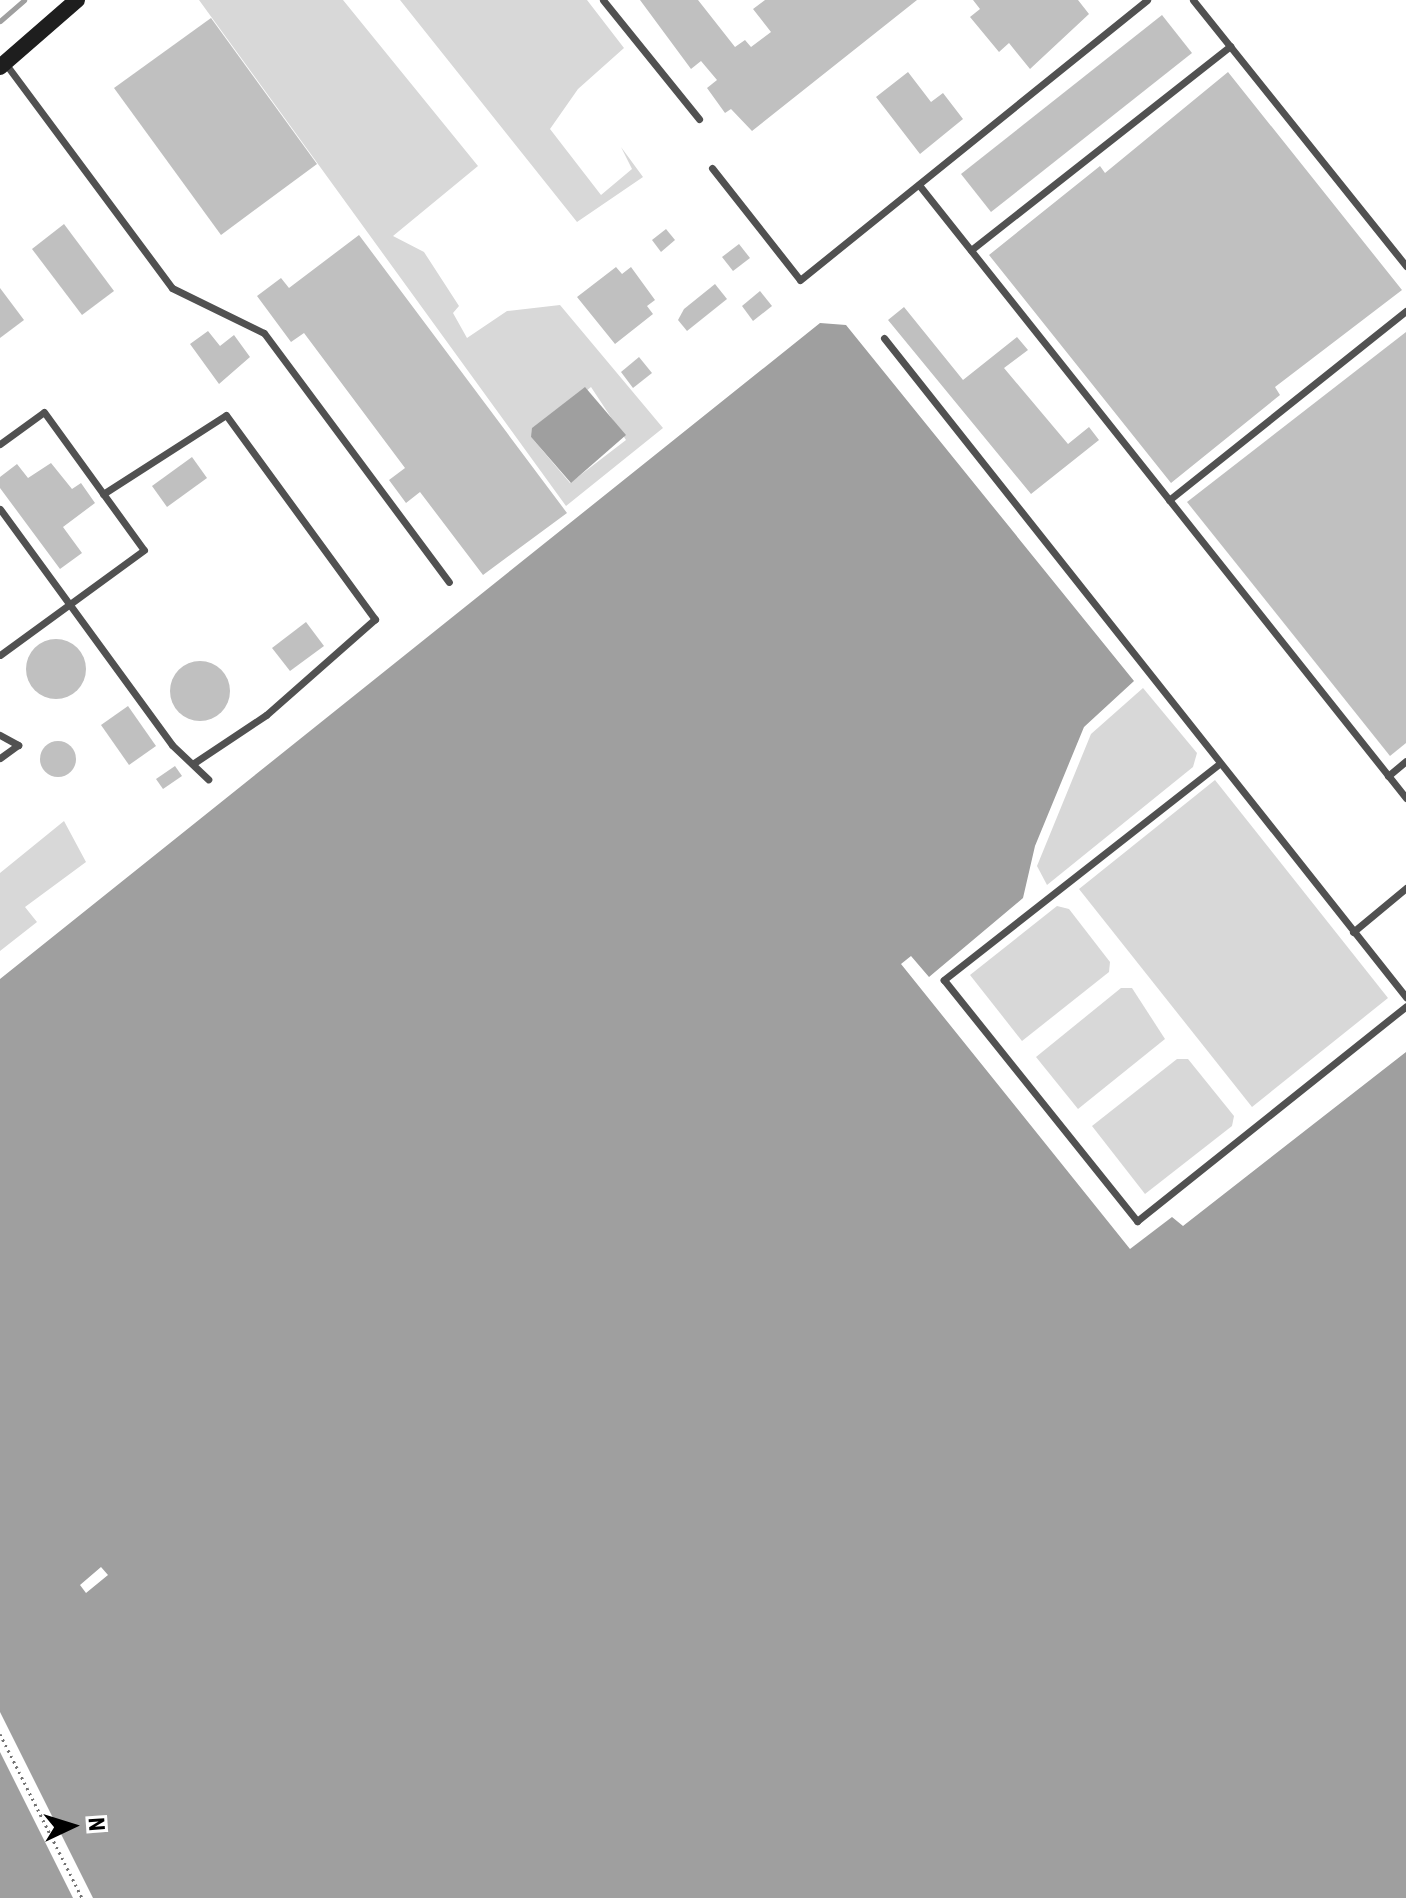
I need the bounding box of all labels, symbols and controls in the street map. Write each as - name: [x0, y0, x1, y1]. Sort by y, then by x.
- north arrow: [32, 1786, 112, 1866]
- text: N: [83, 1817, 109, 1832]

